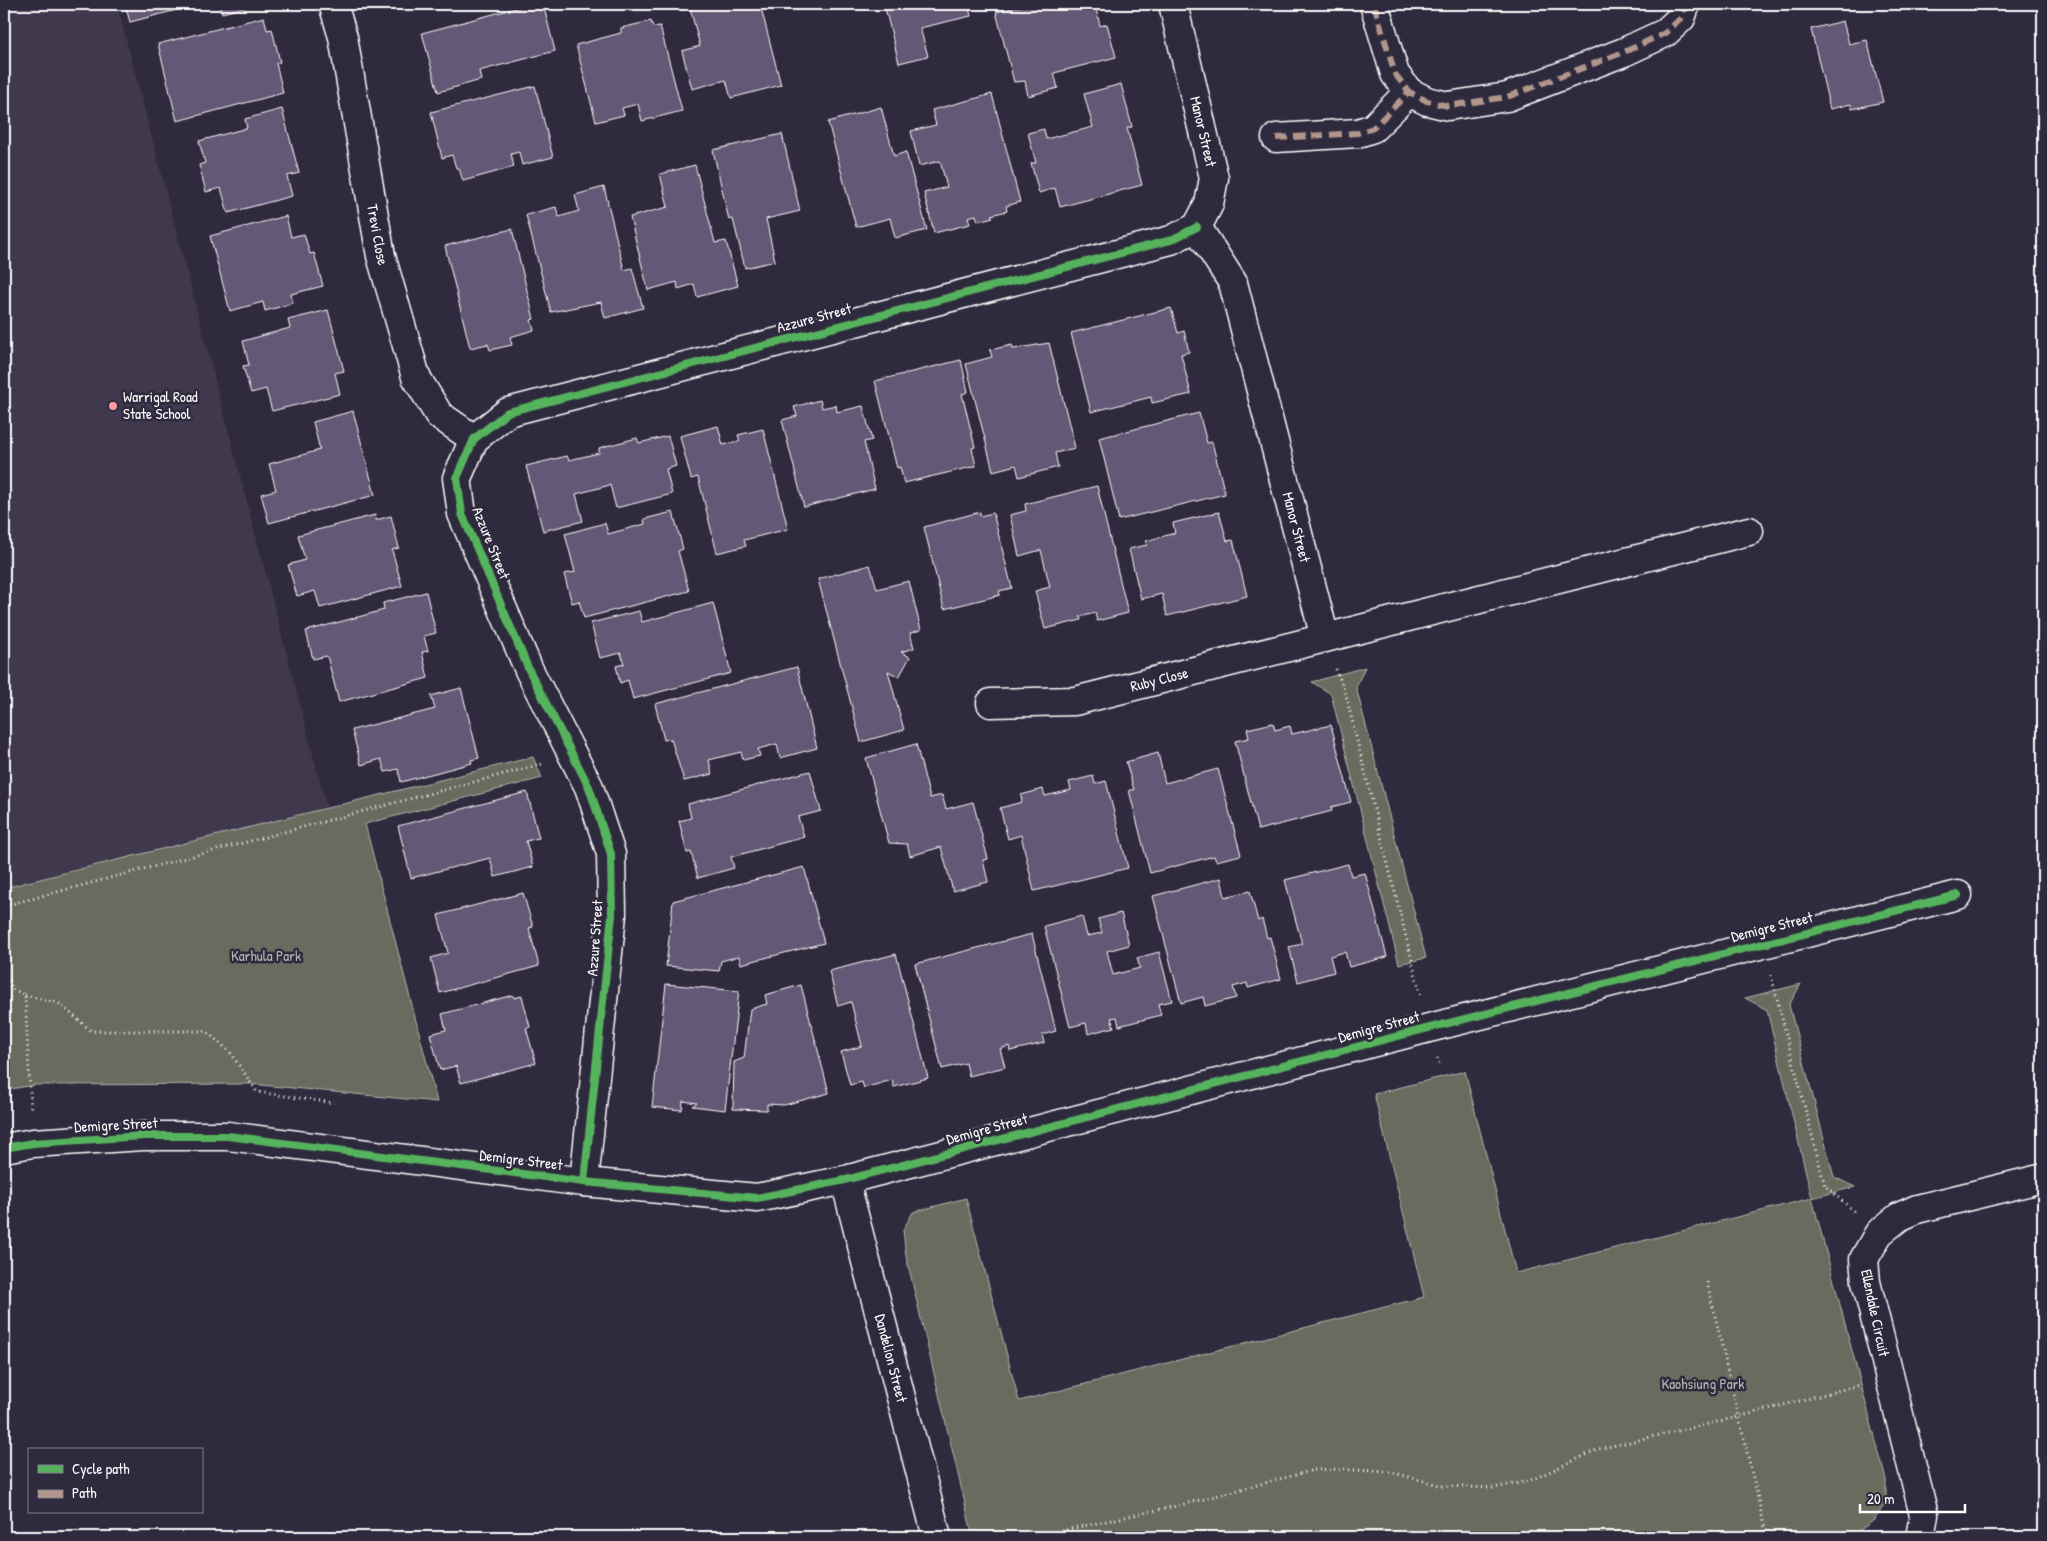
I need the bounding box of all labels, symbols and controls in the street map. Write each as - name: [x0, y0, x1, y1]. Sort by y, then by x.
- street label: Manor Street: [1185, 94, 1222, 170]
- street label: Trevi Close: [362, 202, 394, 268]
- street label: Azzure Street: [774, 297, 854, 338]
- place label: Warrigal Road State School: [123, 386, 198, 424]
- marker: Warrigal Road State School: [107, 400, 119, 412]
- street label: Manor Street: [1278, 490, 1316, 565]
- street label: Azzure Street: [467, 504, 516, 583]
- street label: Ruby Close: [1128, 662, 1190, 697]
- street label: Azzure Street: [581, 898, 608, 977]
- street label: Demigre Street: [1729, 906, 1816, 947]
- park label: Karhula Park: [231, 945, 301, 966]
- street label: Demigre Street: [1336, 1005, 1423, 1047]
- street label: Demigre Street: [944, 1107, 1031, 1149]
- street label: Demigre Street: [74, 1112, 159, 1137]
- street label: Demigre Street: [478, 1144, 565, 1175]
- street label: Ellendale Circuit: [1856, 1267, 1895, 1359]
- street label: Dandelion Street: [870, 1312, 913, 1405]
- park label: Kaohsiung Park: [1661, 1373, 1745, 1394]
- legend: [28, 1448, 202, 1514]
- text: Cycle path: [72, 1458, 130, 1479]
- scale bar: [1860, 1481, 1964, 1513]
- text: Path: [72, 1482, 97, 1503]
- text: 20 m: [1867, 1488, 1894, 1509]

